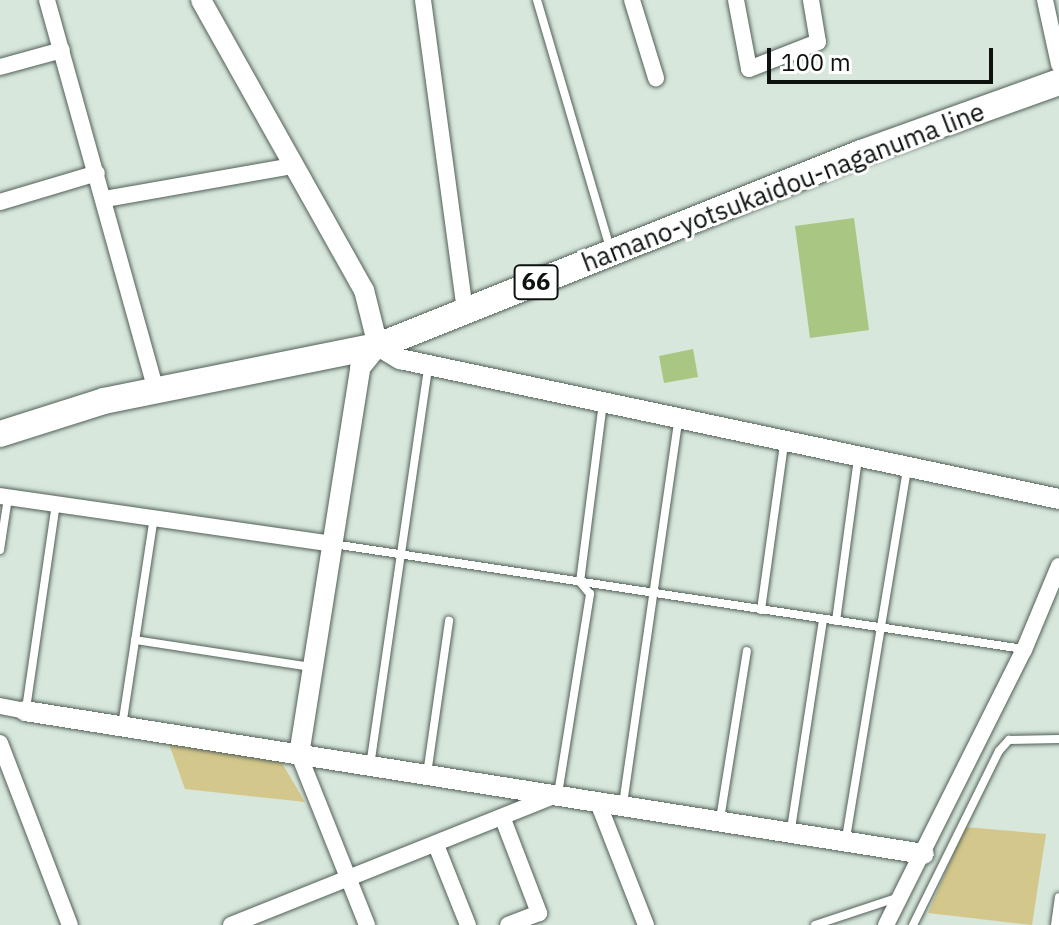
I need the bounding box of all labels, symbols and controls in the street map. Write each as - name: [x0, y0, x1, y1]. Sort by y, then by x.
- scale bar: [771, 32, 997, 82]
- text: 100 m: [781, 46, 851, 78]
- street label: hamano-yotsukaidou-naganuma line: [577, 96, 989, 278]
- road number: 66: [512, 262, 560, 302]

